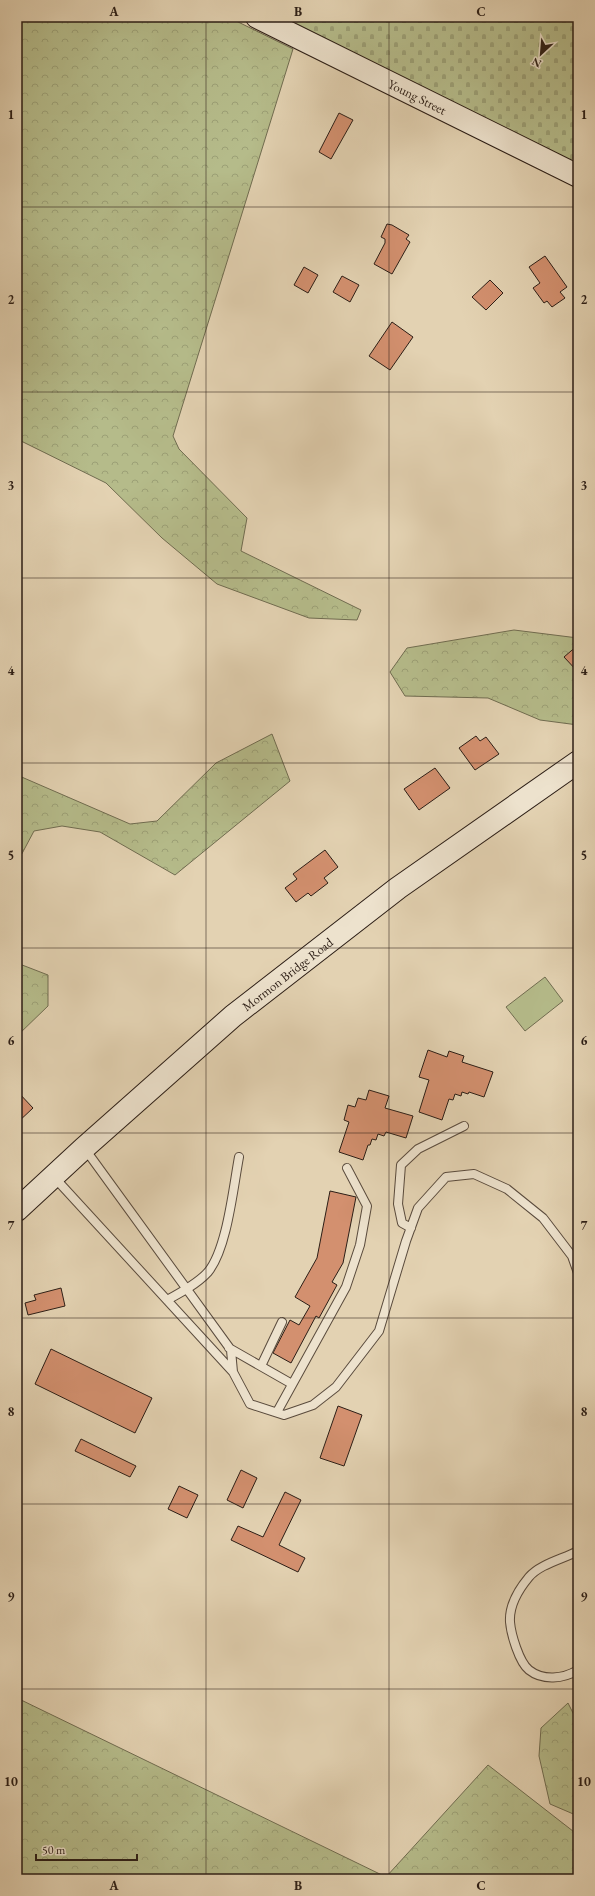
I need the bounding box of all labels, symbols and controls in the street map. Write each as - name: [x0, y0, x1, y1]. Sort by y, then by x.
- text: A: [108, 3, 119, 20]
- text: B: [294, 3, 302, 20]
- text: C: [476, 3, 486, 20]
- north arrow: [521, 34, 561, 74]
- text: N: [529, 55, 544, 71]
- street label: Young Street: [385, 75, 449, 119]
- text: 1: [8, 106, 15, 123]
- text: 1: [581, 106, 588, 123]
- text: 2: [8, 291, 15, 308]
- text: 2: [581, 291, 588, 308]
- text: 3: [8, 477, 15, 494]
- text: 3: [581, 477, 588, 494]
- text: 4: [8, 662, 15, 679]
- text: 4: [581, 662, 588, 679]
- text: 5: [8, 847, 14, 864]
- text: 5: [581, 847, 587, 864]
- street label: Mormon Bridge Road: [239, 933, 337, 1015]
- text: 6: [8, 1032, 15, 1049]
- text: 6: [581, 1032, 588, 1049]
- text: 7: [8, 1217, 15, 1234]
- text: 7: [581, 1217, 588, 1234]
- text: 8: [8, 1403, 15, 1420]
- text: 8: [581, 1403, 588, 1420]
- text: 9: [8, 1588, 15, 1605]
- text: 9: [581, 1588, 588, 1605]
- text: 10: [4, 1773, 18, 1790]
- text: 10: [577, 1773, 591, 1790]
- scale bar: [36, 1836, 137, 1862]
- text: 50 m: [42, 1842, 66, 1858]
- text: A: [108, 1877, 119, 1894]
- text: B: [294, 1877, 302, 1894]
- text: C: [476, 1877, 486, 1894]

